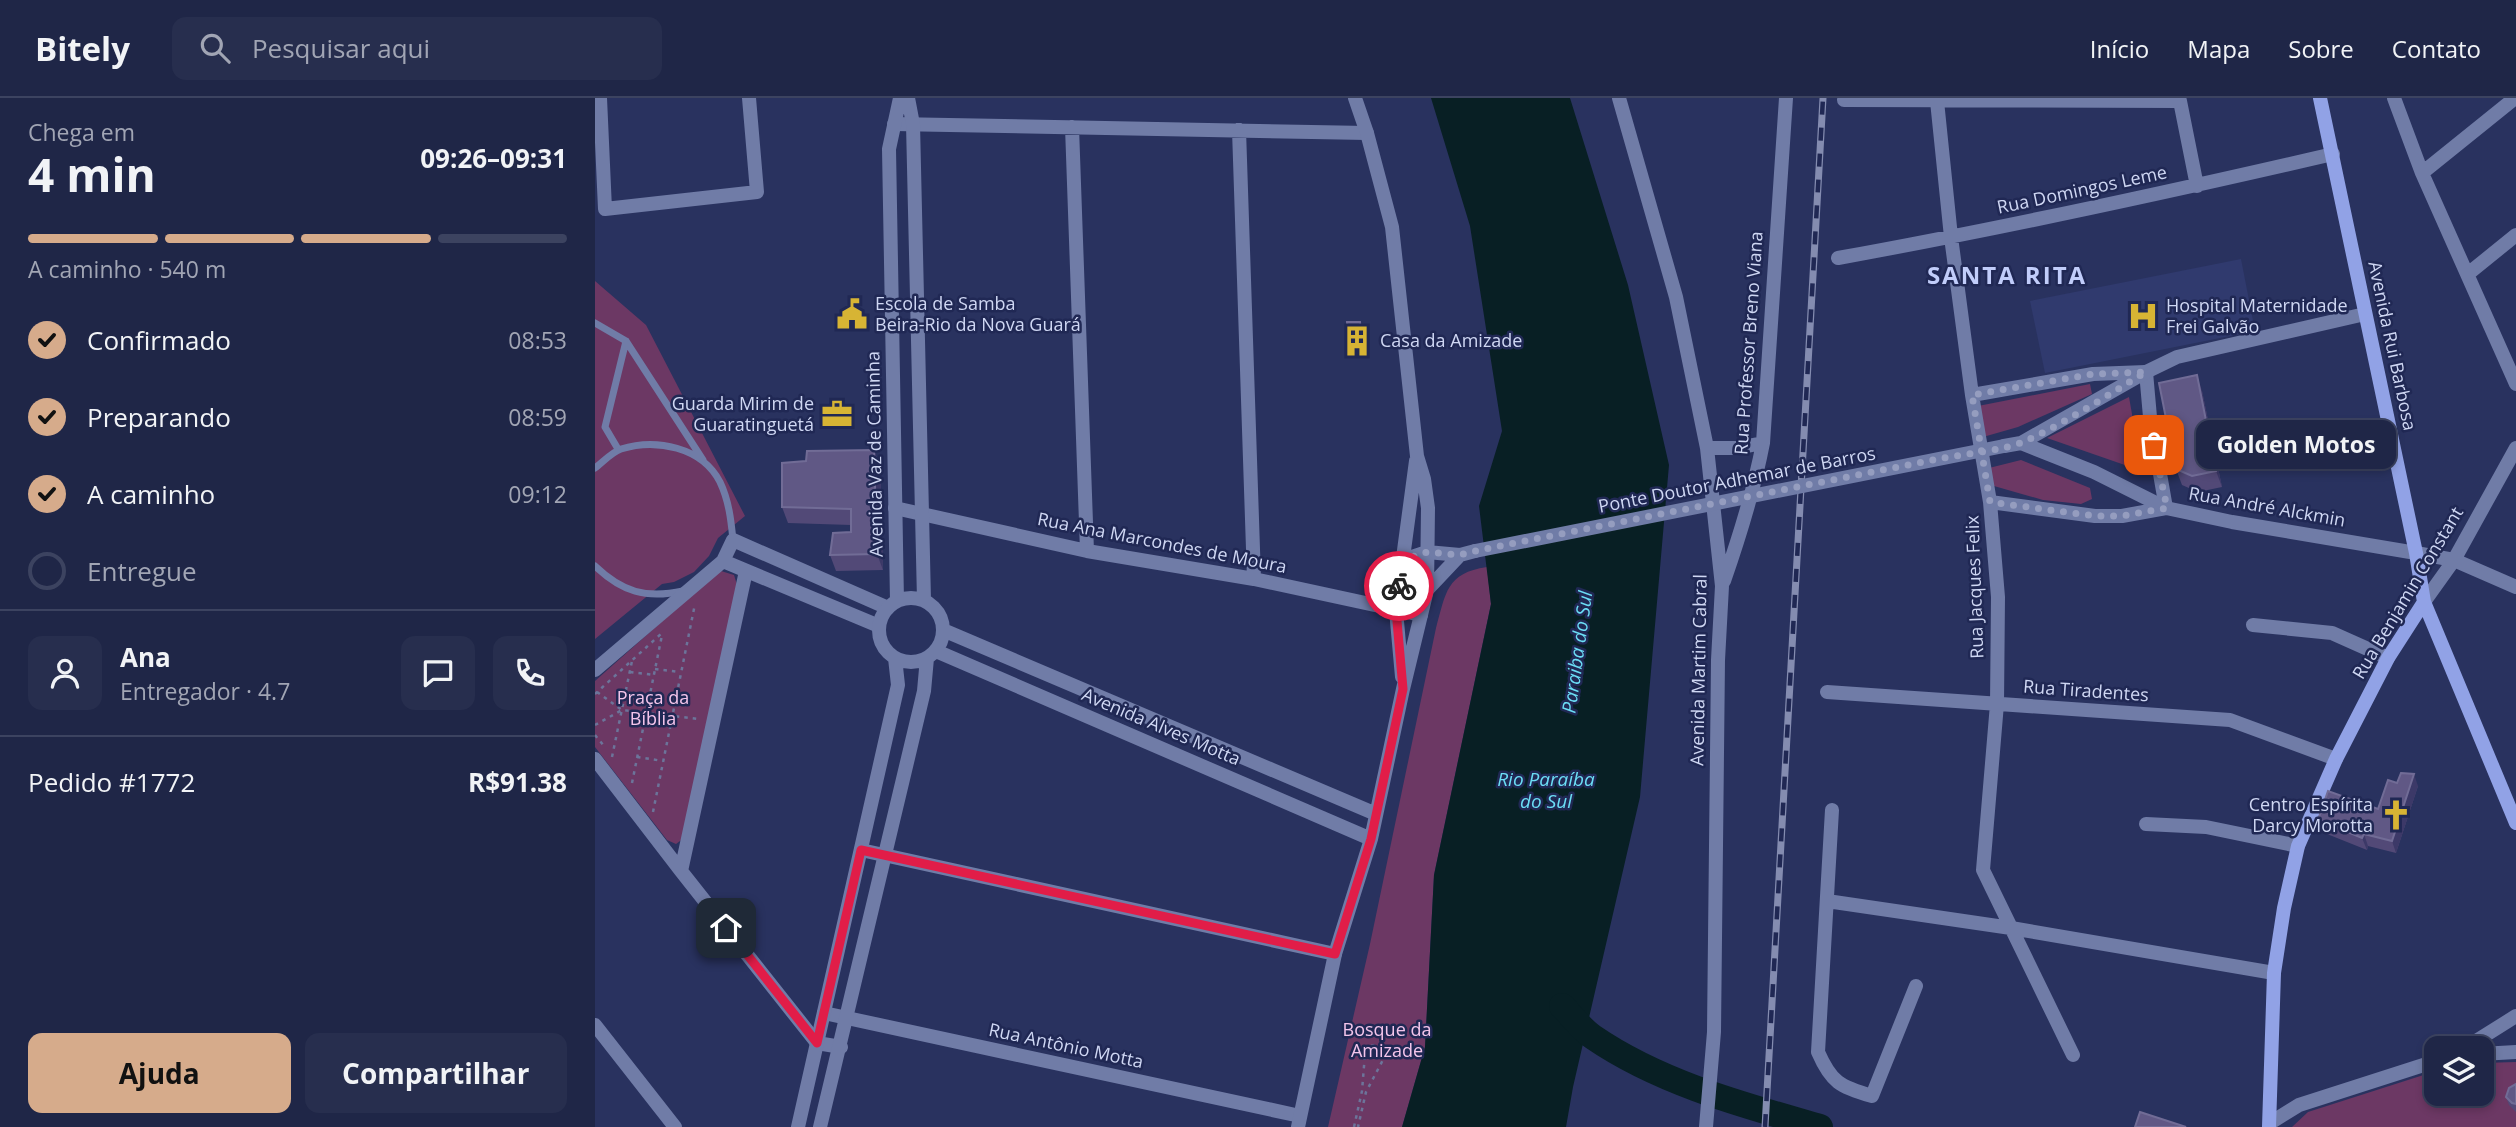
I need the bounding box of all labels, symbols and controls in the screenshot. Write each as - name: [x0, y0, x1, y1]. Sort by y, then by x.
- search box: [172, 17, 662, 80]
- text: Bitely: [35, 26, 130, 71]
- icon: search: [196, 29, 234, 67]
- text: Pesquisar aqui: [252, 30, 430, 66]
- text: Início: [2090, 32, 2149, 65]
- text: Mapa: [2187, 32, 2250, 65]
- text: Sobre: [2288, 32, 2354, 65]
- text: Contato: [2392, 32, 2481, 65]
- text: Chega em: [28, 116, 135, 148]
- text: 09:26–09:31: [420, 140, 567, 176]
- text: 4 min: [28, 143, 156, 205]
- street label: Rua Domingos Leme: [1995, 159, 2169, 219]
- street label: Rua Professor Breno Viana: [1728, 230, 1768, 455]
- text: A caminho · 540 m: [28, 253, 226, 285]
- district label: SANTA RITA: [1927, 258, 2087, 291]
- street label: Avenida Rui Barbosa: [2363, 259, 2423, 433]
- place label: Escola de Samba Beira-Rio da Nova Guará: [875, 291, 1081, 336]
- place label: Hospital Maternidade Frei Galvão: [2166, 293, 2348, 338]
- public building icon: Escola de Samba Beira-Rio da Nova Guará: [835, 297, 869, 331]
- hospital icon: Hospital Maternidade Frei Galvão: [2126, 299, 2160, 333]
- icon: check: [28, 321, 66, 359]
- text: Confirmado: [87, 322, 231, 358]
- text: 08:53: [508, 324, 567, 356]
- building icon: Casa da Amizade: [1340, 324, 1374, 358]
- place label: Casa da Amizade: [1380, 328, 1522, 352]
- street label: Avenida Vaz de Caminha: [860, 351, 888, 557]
- place label: Guarda Mirim de Guaratinguetá: [672, 391, 814, 436]
- office icon: Guarda Mirim de Guaratinguetá: [820, 397, 854, 431]
- icon: check: [28, 398, 66, 436]
- text: Preparando: [87, 399, 231, 435]
- text: 08:59: [508, 401, 567, 433]
- pin: [2124, 415, 2184, 475]
- callout: Golden Motos: [2196, 420, 2395, 470]
- icon: bag: [2135, 426, 2173, 464]
- text: Golden Motos: [2217, 428, 2375, 460]
- street label: Ponte Doutor Adhemar de Barros: [1596, 440, 1877, 518]
- icon: check: [28, 475, 66, 513]
- text: A caminho: [87, 476, 215, 512]
- text: 09:12: [508, 478, 567, 510]
- street label: Rua André Alckmin: [2187, 480, 2347, 532]
- street label: Rua Benjamin Constant: [2346, 502, 2468, 683]
- street label: Rua Ana Marcondes de Moura: [1035, 506, 1289, 578]
- street label: Rua Jacques Felix: [1959, 514, 1988, 659]
- courier: [1364, 551, 1434, 621]
- text: Entregue: [87, 553, 197, 589]
- icon: bike: [1380, 567, 1418, 605]
- street label: Avenida Martim Cabral: [1684, 574, 1712, 766]
- water label: Paraiba do Sul: [1556, 588, 1599, 715]
- button: person: [28, 636, 102, 710]
- button: chat: [401, 636, 475, 710]
- button: phone: [493, 636, 567, 710]
- text: Ana: [120, 639, 171, 675]
- street label: Rua Tiradentes: [2022, 674, 2150, 706]
- text: Entregador · 4.7: [120, 675, 290, 707]
- street label: Avenida Alves Motta: [1079, 682, 1244, 770]
- park label: Praça da Bíblia: [617, 685, 689, 730]
- text: Pedido #1772: [28, 764, 195, 800]
- text: R$91.38: [468, 764, 567, 800]
- water label: Rio Paraíba do Sul: [1497, 766, 1595, 814]
- place label: Centro Espírita Darcy Morotta: [2249, 792, 2373, 837]
- church icon: Centro Espírita Darcy Morotta: [2379, 798, 2413, 832]
- pin: [696, 898, 756, 958]
- icon: home: [707, 909, 745, 947]
- street label: Rua Antônio Motta: [987, 1017, 1146, 1073]
- park label: Bosque da Amizade: [1343, 1017, 1431, 1062]
- button: Ajuda: [28, 1033, 291, 1113]
- button: Compartilhar: [305, 1033, 567, 1113]
- map controls: [2424, 1036, 2494, 1106]
- button: layers: [2424, 1036, 2494, 1106]

